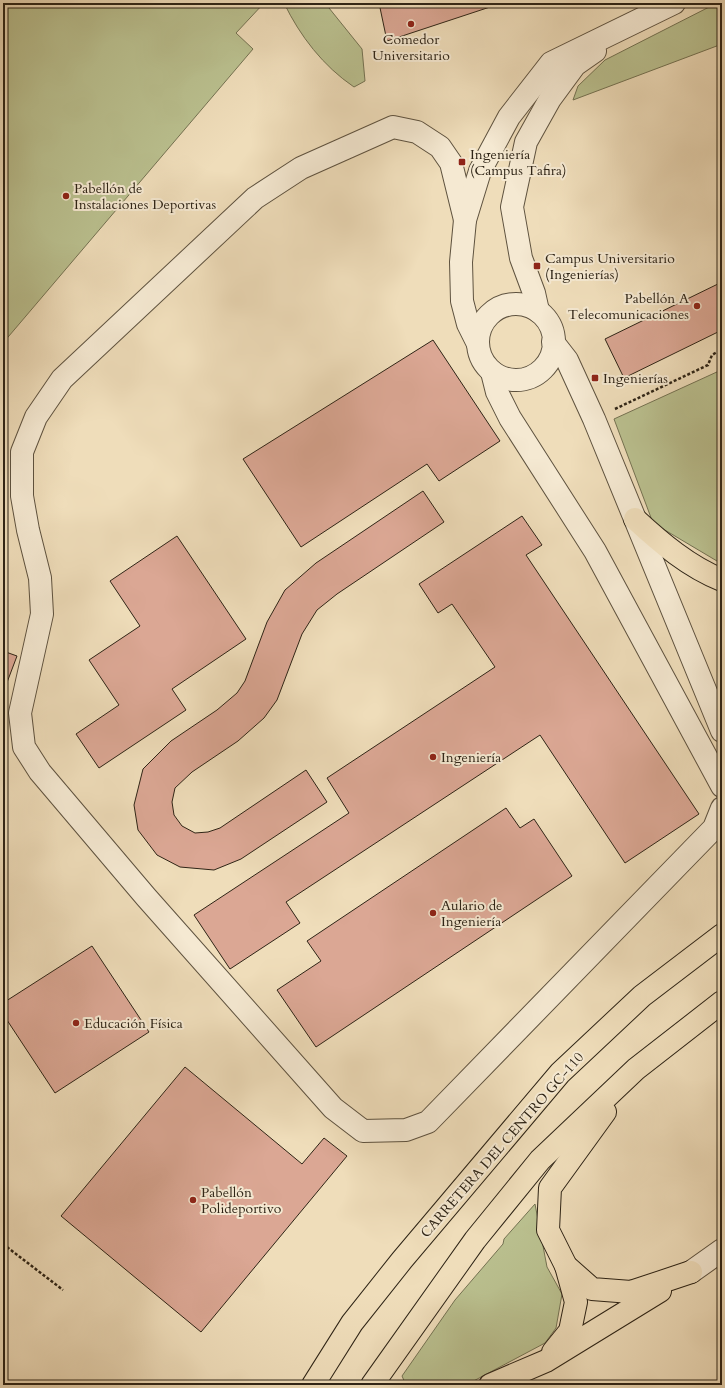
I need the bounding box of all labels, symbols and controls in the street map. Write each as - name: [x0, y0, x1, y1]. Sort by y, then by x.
- marker: Comedor Universitario: [406, 19, 416, 29]
- place label: Comedor Universitario: [372, 30, 450, 65]
- place label: Ingeniería (Campus Tafira): [470, 145, 566, 180]
- marker: Ingeniería (Campus Tafira): [457, 157, 467, 167]
- place label: Pabellón de Instalaciones Deportivas: [74, 179, 216, 214]
- marker: Pabellón de Instalaciones Deportivas: [61, 191, 71, 201]
- place label: Campus Universitario (Ingenierías): [545, 249, 675, 284]
- marker: Campus Universitario (Ingenierías): [532, 261, 542, 271]
- place label: Pabellón A Telecomunicaciones: [568, 289, 689, 324]
- marker: Pabellón A Telecomunicaciones: [692, 301, 702, 311]
- place label: Ingenierías: [603, 369, 668, 388]
- marker: Ingenierías: [590, 373, 600, 383]
- place label: Ingeniería: [441, 748, 501, 767]
- marker: Ingeniería: [428, 752, 438, 762]
- place label: Aulario de Ingeniería: [441, 896, 502, 931]
- marker: Aulario de Ingeniería: [428, 908, 438, 918]
- place label: Educación Física: [84, 1014, 183, 1033]
- marker: Educación Física: [71, 1018, 81, 1028]
- street label: CARRETERA DEL CENTRO GC-110: [416, 1048, 588, 1242]
- place label: Pabellón Polideportivo: [201, 1183, 282, 1218]
- marker: Pabellón Polideportivo: [188, 1195, 198, 1205]

